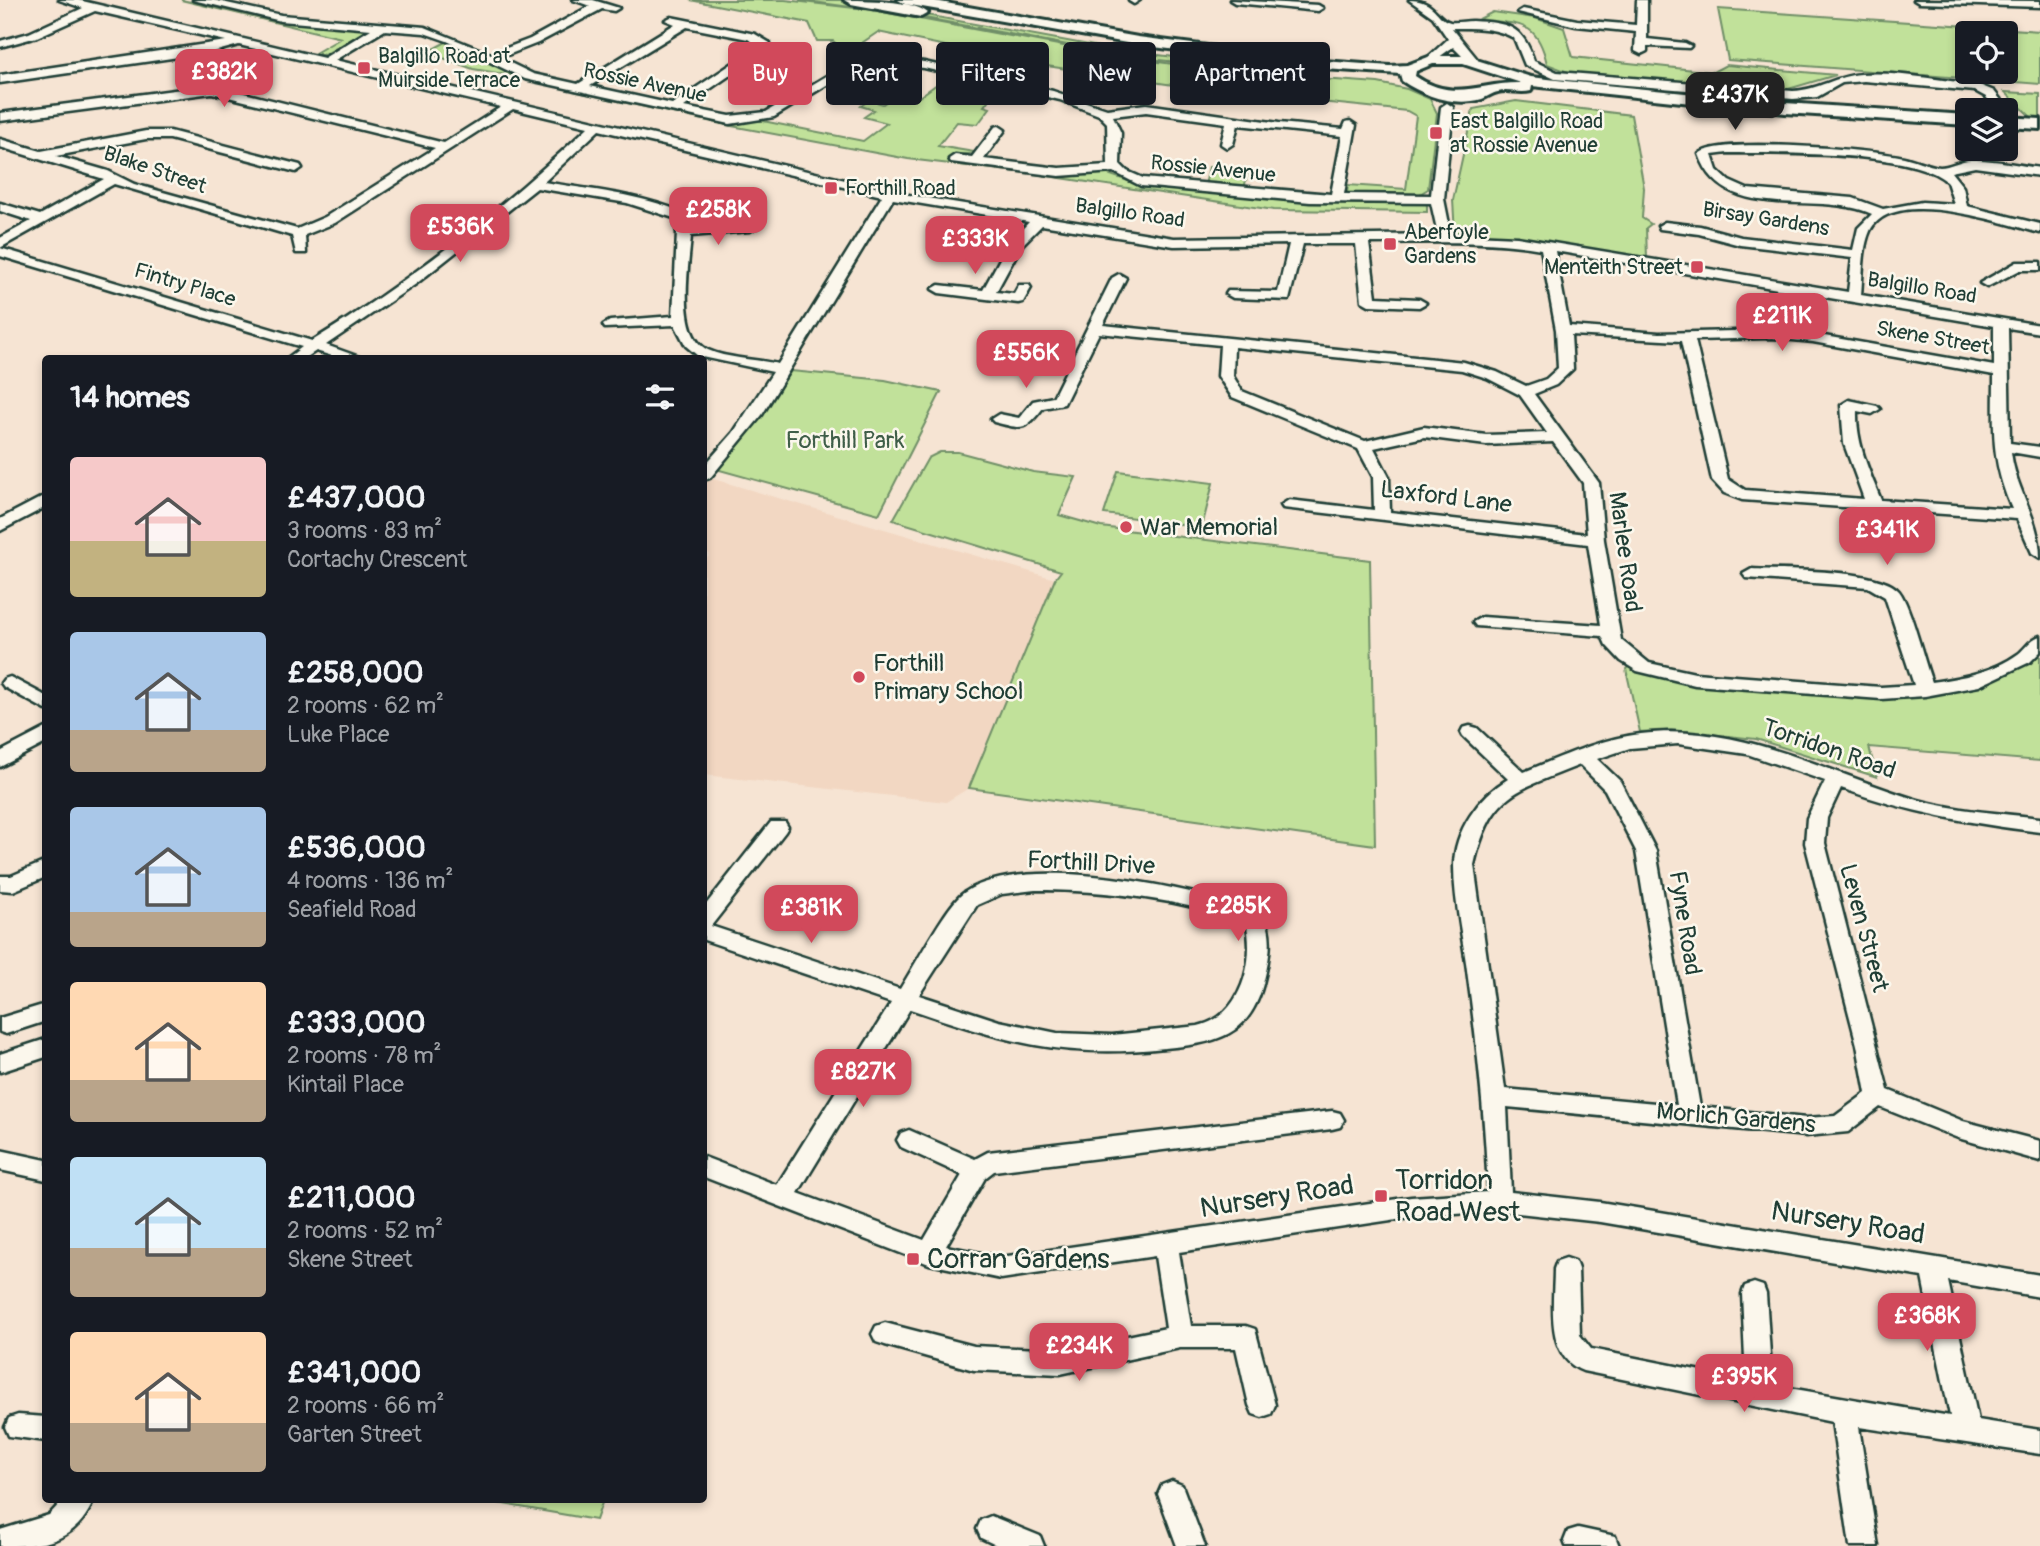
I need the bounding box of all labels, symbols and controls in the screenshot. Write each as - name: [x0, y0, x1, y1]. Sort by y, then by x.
- map controls: [1955, 21, 2018, 161]
- button: locate: [1955, 21, 2018, 84]
- chip: Buy: [728, 42, 812, 105]
- chip: Rent: [826, 42, 922, 105]
- chip: Filters: [936, 42, 1049, 105]
- chip: New: [1063, 42, 1156, 105]
- chip: Apartment: [1170, 42, 1330, 105]
- place label: Balgillo Road at Muirside Terrace: [378, 43, 521, 94]
- pin: £382K: [175, 50, 273, 109]
- text: £382K: [191, 57, 257, 86]
- street label: Rossie Avenue: [581, 57, 710, 109]
- marker: Balgillo Road at Muirside Terrace: [356, 60, 372, 76]
- pin: £437K: [1686, 72, 1784, 132]
- text: £437K: [1702, 80, 1769, 109]
- button: layers: [1955, 98, 2018, 161]
- place label: East Balgillo Road at Rossie Avenue: [1450, 108, 1603, 159]
- marker: East Balgillo Road at Rossie Avenue: [1428, 125, 1444, 141]
- street label: Blake Street: [100, 140, 211, 200]
- street label: Rossie Avenue: [1149, 149, 1277, 189]
- place label: Forthill Road: [845, 175, 956, 202]
- marker: Forthill Road: [823, 180, 839, 196]
- pin: £258K: [669, 188, 767, 247]
- street label: Balgillo Road: [1074, 192, 1186, 234]
- text: £258K: [685, 195, 751, 224]
- street label: Birsay Gardens: [1701, 196, 1832, 242]
- pin: £536K: [411, 204, 509, 264]
- text: £536K: [426, 212, 494, 241]
- pin: £333K: [926, 216, 1024, 276]
- place label: Aberfoyle Gardens: [1404, 219, 1489, 270]
- text: £333K: [941, 224, 1009, 253]
- marker: Aberfoyle Gardens: [1382, 236, 1398, 252]
- place label: Menteith Street: [1544, 254, 1684, 281]
- street label: Fintry Place: [131, 257, 240, 313]
- marker: Menteith Street: [1689, 259, 1705, 275]
- street label: Balgillo Road: [1865, 266, 1979, 310]
- pin: £211K: [1733, 294, 1831, 353]
- text: £211K: [1752, 301, 1812, 330]
- street label: Skene Street: [1874, 315, 1992, 361]
- pin: £556K: [977, 330, 1075, 390]
- text: £556K: [993, 338, 1059, 367]
- icon: filters: [641, 378, 679, 416]
- text: 14 homes: [70, 379, 190, 416]
- park label: Forthill Park: [786, 426, 904, 455]
- street label: Laxford Lane: [1379, 475, 1514, 519]
- text: £437,000: [287, 479, 425, 516]
- icon: home: [126, 485, 210, 569]
- street label: Marlee Road: [1602, 490, 1648, 614]
- pin: £341K: [1838, 508, 1936, 567]
- place label: War Memorial: [1140, 513, 1278, 542]
- text: £341K: [1855, 515, 1919, 544]
- text: 3 rooms · 83 m²: [287, 516, 442, 545]
- marker: War Memorial: [1118, 519, 1134, 535]
- text: Cortachy Crescent: [287, 545, 467, 574]
- place label: Forthill Primary School: [873, 649, 1023, 706]
- text: £258,000: [287, 654, 424, 691]
- icon: home: [126, 660, 210, 744]
- marker: Forthill Primary School: [851, 669, 867, 685]
- text: 2 rooms · 62 m²: [287, 691, 444, 720]
- street label: Torridon Road: [1759, 713, 1899, 785]
- text: Luke Place: [287, 720, 389, 749]
- text: £536,000: [287, 829, 426, 866]
- icon: home: [126, 835, 210, 919]
- street label: Forthill Drive: [1026, 845, 1156, 881]
- street label: Leven Street: [1833, 861, 1895, 996]
- text: 4 rooms · 136 m²: [287, 866, 453, 895]
- street label: Fyne Road: [1662, 869, 1708, 977]
- pin: £285K: [1189, 884, 1287, 943]
- pin: £381K: [762, 886, 860, 945]
- text: £285K: [1205, 891, 1271, 920]
- text: £381K: [780, 893, 842, 922]
- text: Seafield Road: [287, 895, 417, 924]
- text: £333,000: [287, 1004, 426, 1041]
- icon: home: [126, 1010, 210, 1094]
- text: 2 rooms · 78 m²: [287, 1041, 441, 1070]
- pin: £827K: [814, 1050, 912, 1109]
- text: £827K: [830, 1057, 896, 1086]
- text: Kintail Place: [287, 1070, 404, 1099]
- street label: Morlich Gardens: [1655, 1097, 1817, 1139]
- place label: Torridon Road West: [1395, 1163, 1521, 1230]
- street label: Nursery Road: [1198, 1168, 1356, 1226]
- text: £211,000: [287, 1179, 416, 1216]
- icon: home: [126, 1185, 210, 1269]
- marker: Torridon Road West: [1373, 1188, 1389, 1204]
- street label: Nursery Road: [1769, 1194, 1927, 1252]
- text: 2 rooms · 52 m²: [287, 1216, 443, 1245]
- place label: Corran Gardens: [927, 1242, 1110, 1277]
- text: Skene Street: [287, 1245, 413, 1274]
- marker: Corran Gardens: [905, 1251, 921, 1267]
- pin: £368K: [1878, 1294, 1976, 1353]
- text: £368K: [1894, 1301, 1960, 1330]
- pin: £234K: [1030, 1324, 1128, 1383]
- text: £234K: [1046, 1331, 1113, 1360]
- text: £341,000: [287, 1354, 421, 1391]
- pin: £395K: [1695, 1354, 1793, 1414]
- icon: home: [126, 1360, 210, 1444]
- text: £395K: [1711, 1362, 1777, 1391]
- text: 2 rooms · 66 m²: [287, 1391, 444, 1420]
- text: Garten Street: [287, 1420, 422, 1449]

